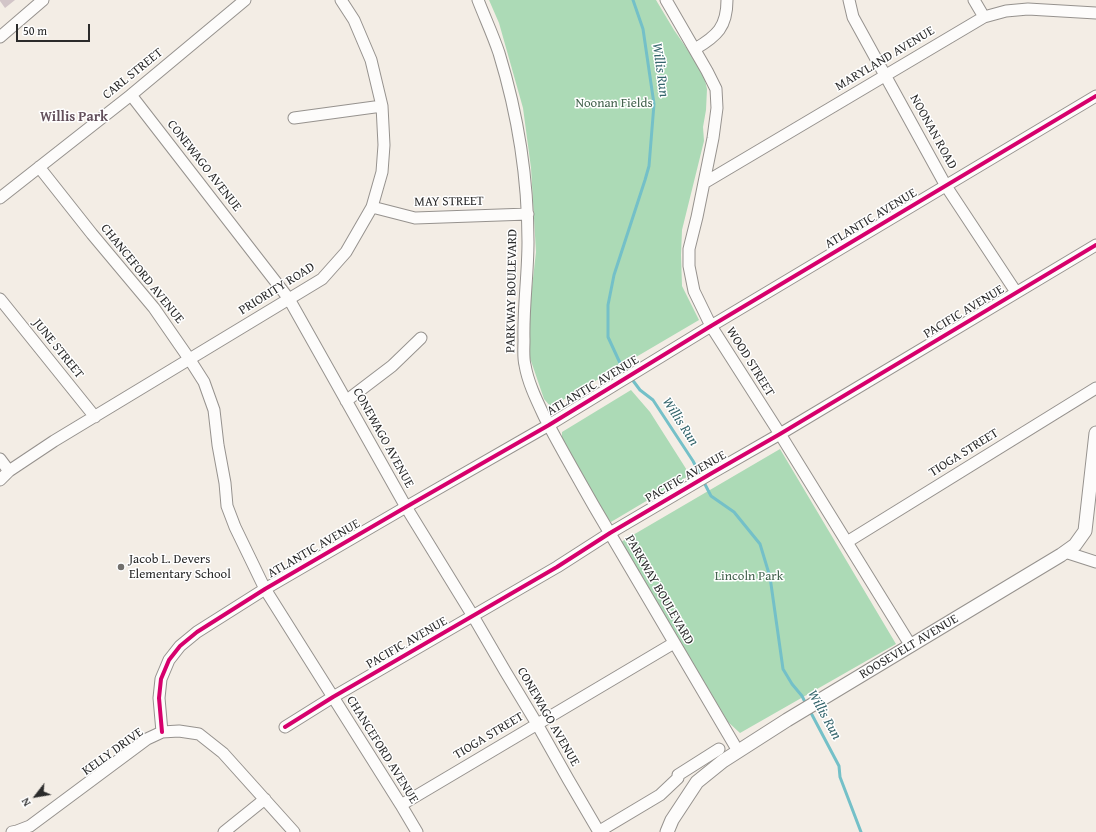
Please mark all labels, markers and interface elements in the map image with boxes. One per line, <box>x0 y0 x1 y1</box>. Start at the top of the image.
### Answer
scale bar <box>18 16 92 42</box>
text: 50 m <box>23 22 47 39</box>
street label: MARYLAND AVENUE <box>833 23 937 95</box>
water label: Willis Run <box>648 42 672 98</box>
street label: CARL STREET <box>100 45 166 103</box>
street label: NOONAN ROAD <box>906 92 960 172</box>
park label: Noonan Fields <box>575 96 653 112</box>
district label: Willis Park <box>40 109 108 125</box>
street label: CONEWAGO AVENUE <box>163 117 245 215</box>
street label: ATLANTIC AVENUE <box>822 186 920 252</box>
street label: MAY STREET <box>414 194 484 210</box>
street label: CHANCEFORD AVENUE <box>97 221 187 327</box>
street label: PARKWAY BOULEVARD <box>503 229 521 353</box>
street label: PRIORITY ROAD <box>236 259 318 319</box>
street label: PACIFIC AVENUE <box>921 282 1007 342</box>
street label: JUNE STREET <box>29 316 87 382</box>
street label: WOOD STREET <box>722 324 778 400</box>
street label: ATLANTIC AVENUE <box>544 353 642 419</box>
street label: CONEWAGO AVENUE <box>349 385 417 491</box>
water label: Willis Run <box>658 395 702 449</box>
street label: TIOGA STREET <box>926 425 1002 481</box>
street label: PACIFIC AVENUE <box>643 448 729 506</box>
street label: ATLANTIC AVENUE <box>265 516 363 582</box>
street label: PARKWAY BOULEVARD <box>621 532 697 648</box>
place label: Jacob L. Devers Elementary School <box>129 552 231 583</box>
marker: Jacob L. Devers Elementary School <box>116 562 126 572</box>
park label: Lincoln Park <box>715 569 783 585</box>
street label: ROOSEVELT AVENUE <box>857 611 961 683</box>
street label: PACIFIC AVENUE <box>364 614 450 672</box>
street label: CONEWAGO AVENUE <box>513 665 583 769</box>
water label: Willis Run <box>803 687 845 743</box>
street label: CHANCEFORD AVENUE <box>343 693 421 807</box>
street label: TIOGA STREET <box>451 709 527 763</box>
street label: KELLY DRIVE <box>80 725 146 779</box>
north arrow <box>16 776 56 816</box>
text: N <box>17 795 34 809</box>

